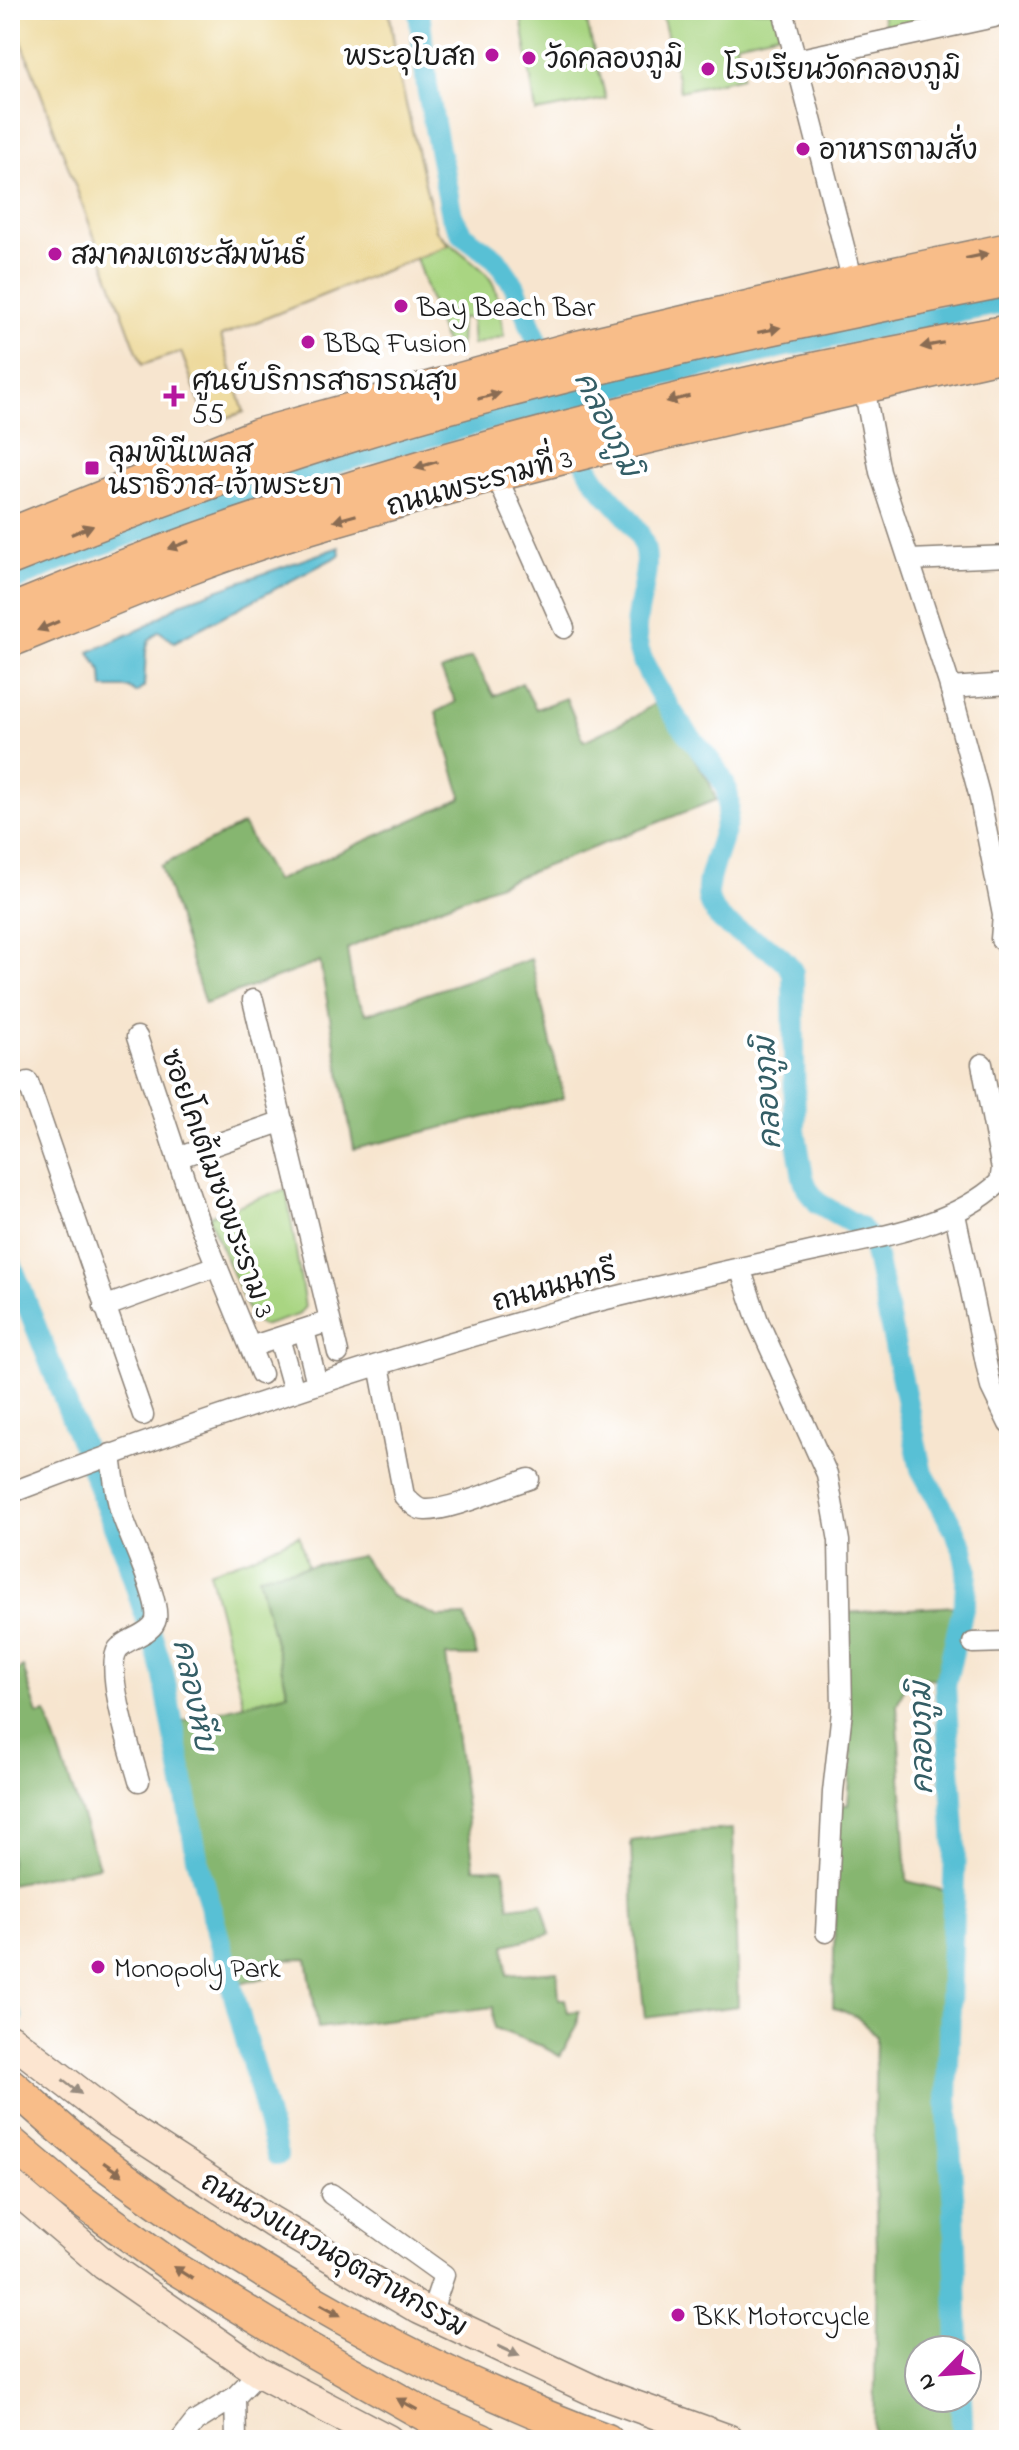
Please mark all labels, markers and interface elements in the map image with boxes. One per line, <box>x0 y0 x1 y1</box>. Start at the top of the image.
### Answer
place label: พระอุโบสถ <box>343 36 476 79</box>
place label: วัดคลองภูมิ <box>545 41 683 82</box>
marker: พระอุโบสถ <box>483 46 501 64</box>
marker: วัดคลองภูมิ <box>520 49 538 67</box>
place label: โรงเรียนวัดคลองภูมิ <box>724 50 961 93</box>
marker: โรงเรียนวัดคลองภูมิ <box>699 60 717 78</box>
place label: อาหารตามสั่ง <box>819 124 978 173</box>
marker: อาหารตามสั่ง <box>794 140 812 158</box>
place label: สมาคมเตชะสัมพันธ์ <box>71 235 306 278</box>
marker: สมาคมเตชะสัมพันธ์ <box>46 245 64 263</box>
one-way arrow <box>965 249 990 262</box>
place label: Bay Beach Bar <box>416 289 596 330</box>
marker: Bay Beach Bar <box>392 297 410 315</box>
one-way arrow <box>757 323 782 336</box>
place label: BBQ Fusion <box>323 325 466 366</box>
marker: BBQ Fusion <box>299 333 317 351</box>
one-way arrow <box>920 340 945 352</box>
place label: ศูนย์บริการสาธารณสุข 55 <box>192 361 458 436</box>
water label: คลองภูมิ <box>561 365 652 489</box>
marker: ศูนย์บริการสาธารณสุข 55 <box>163 385 185 407</box>
one-way arrow <box>476 390 501 402</box>
one-way arrow <box>665 393 690 406</box>
street label: ถนนพระรามที่ 3 <box>380 431 577 529</box>
place label: ลุมพินีเพลส นราธิวาส-เจ้าพระยา <box>108 435 342 508</box>
marker: ลุมพินีเพลส นราธิวาส-เจ้าพระยา <box>83 459 101 477</box>
one-way arrow <box>414 459 438 472</box>
one-way arrow <box>333 512 357 525</box>
one-way arrow <box>70 523 94 536</box>
one-way arrow <box>167 539 191 552</box>
one-way arrow <box>36 619 60 632</box>
water label: คลองภูมิ <box>745 1031 795 1150</box>
street label: ซอยโคเต้เมซงพระราม 3 <box>148 1043 285 1324</box>
street label: ถนนนนทรี <box>488 1252 622 1325</box>
water label: คลองหีบ <box>159 1636 226 1758</box>
water label: คลองภูมิ <box>901 1677 947 1795</box>
place label: Monopoly Park <box>114 1950 281 1991</box>
marker: Monopoly Park <box>89 1958 107 1976</box>
one-way arrow <box>62 2078 82 2095</box>
one-way arrow <box>102 2161 123 2176</box>
street label: ถนนวงแหวนอุตสาหกรรม <box>192 2163 474 2349</box>
one-way arrow <box>172 2266 194 2280</box>
place label: BKK Motorcycle <box>693 2298 870 2339</box>
one-way arrow <box>320 2303 342 2317</box>
marker: BKK Motorcycle <box>669 2306 687 2324</box>
north arrow <box>903 2334 983 2414</box>
one-way arrow <box>498 2344 521 2358</box>
text: N <box>910 2368 945 2395</box>
one-way arrow <box>396 2398 418 2412</box>

